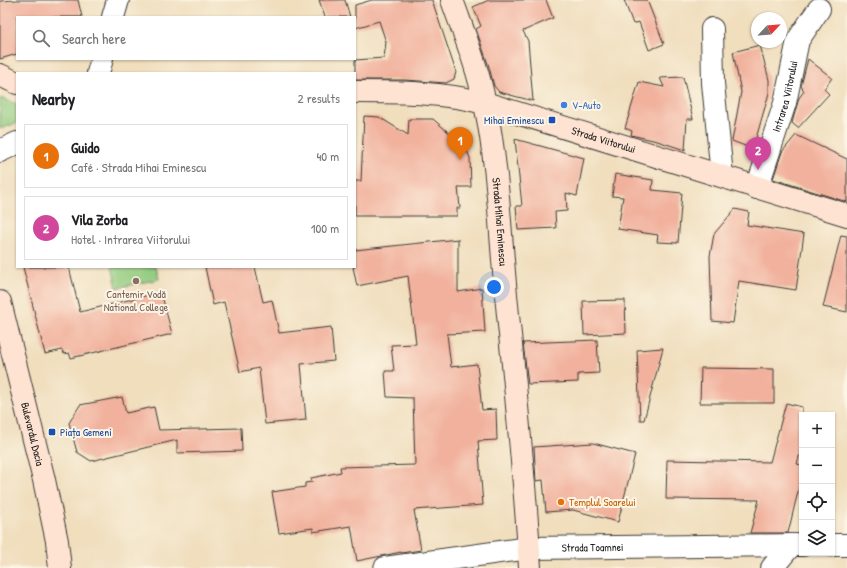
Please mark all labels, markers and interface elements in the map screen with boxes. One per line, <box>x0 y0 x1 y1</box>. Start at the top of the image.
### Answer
north arrow <box>751 12 787 48</box>
search box <box>16 16 356 60</box>
icon: search <box>30 27 52 49</box>
text: Search here <box>62 28 126 49</box>
street label: Intrarea Viitorului <box>769 59 801 134</box>
text: Nearby <box>32 87 75 110</box>
text: 2 results <box>298 89 340 107</box>
place label: V-Auto <box>572 98 601 112</box>
marker: V-Auto <box>559 100 569 110</box>
place label: Mihai Eminescu <box>484 113 545 127</box>
marker: Mihai Eminescu <box>547 115 557 125</box>
street label: Strada Viitorului <box>570 123 637 156</box>
pin: 1 <box>447 127 473 160</box>
text: Guido <box>71 137 99 158</box>
pin: 2 <box>745 137 771 170</box>
text: 1 <box>44 147 48 165</box>
text: 40 m <box>316 147 339 165</box>
text: Café · Strada Mihai Eminescu <box>71 158 206 176</box>
street label: Strada Mihai Eminescu <box>489 177 510 267</box>
text: Vila Zorba <box>71 209 128 230</box>
text: 2 <box>43 219 49 237</box>
text: 100 m <box>311 219 339 237</box>
text: Hotel · Intrarea Viitorului <box>71 230 190 248</box>
marker: Cantemir Vodă National College <box>131 276 141 286</box>
your location <box>484 277 504 297</box>
place label: Cantemir Vodă National College <box>104 287 169 314</box>
street label: Bulevardul Dacia <box>18 401 47 468</box>
map controls <box>799 412 835 556</box>
button: + <box>799 412 835 448</box>
place label: Piața Gemeni <box>60 425 112 439</box>
marker: Piața Gemeni <box>47 427 57 437</box>
button: − <box>799 448 835 484</box>
button: locate <box>799 484 835 520</box>
place label: Templul Soarelui <box>569 495 636 509</box>
marker: Templul Soarelui <box>556 497 566 507</box>
button: layers <box>799 520 835 556</box>
street label: Strada Toamnei <box>562 540 624 555</box>

